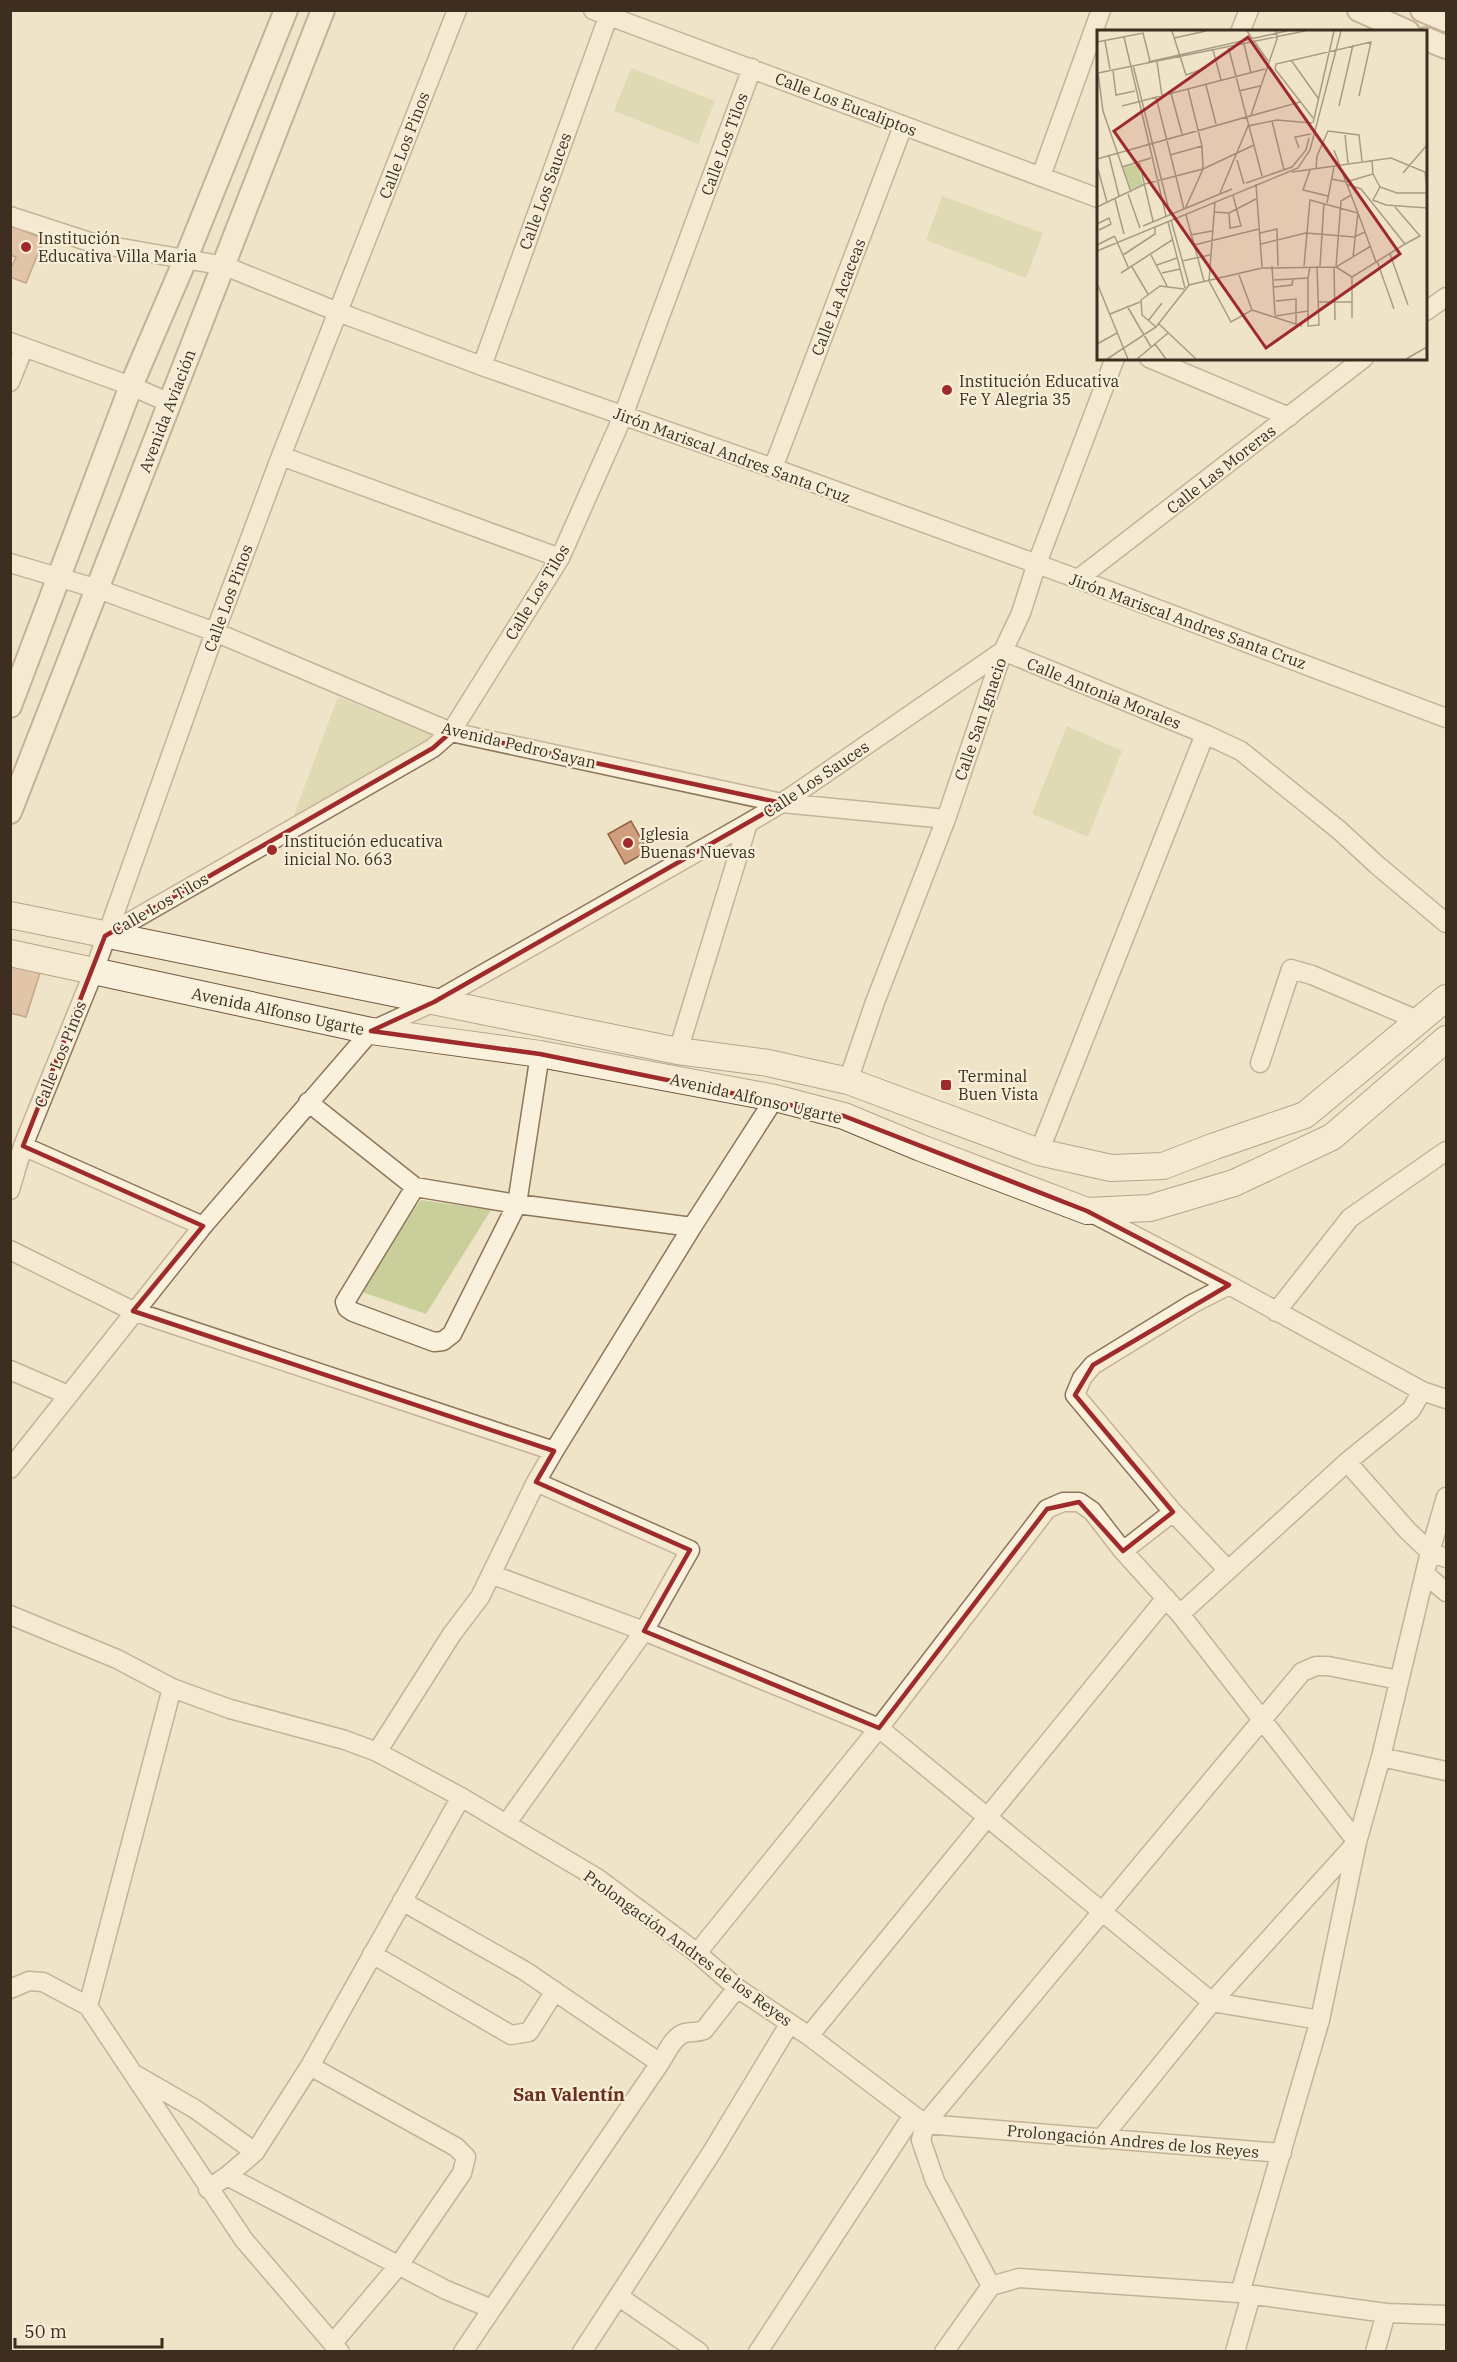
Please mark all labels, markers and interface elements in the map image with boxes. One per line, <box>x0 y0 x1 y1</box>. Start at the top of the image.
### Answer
inset map <box>1097 30 1427 360</box>
street label: Calle Los Eucaliptos <box>772 68 920 140</box>
street label: Calle Los Pinos <box>374 89 434 201</box>
street label: Calle Los Tilos <box>696 90 752 198</box>
street label: Calle Los Sauces <box>515 130 575 252</box>
place label: Institución Educativa Villa Maria <box>38 228 197 266</box>
street label: Calle La Acaceas <box>806 236 870 358</box>
marker: Institución Educativa Villa Maria <box>19 240 33 254</box>
street label: Avenida Aviación <box>134 347 200 475</box>
place label: Institución Educativa Fe Y Alegria 35 <box>959 371 1119 409</box>
marker: Institución Educativa Fe Y Alegria 35 <box>940 383 954 397</box>
street label: Jirón Mariscal Andres Santa Cruz <box>611 403 853 507</box>
street label: Calle Las Moreras <box>1162 420 1280 518</box>
street label: Calle Los Pinos <box>199 541 257 655</box>
street label: Calle Los Tilos <box>501 541 573 643</box>
street label: Jirón Mariscal Andres Santa Cruz <box>1067 569 1309 673</box>
street label: Calle Antonia Morales <box>1024 653 1184 733</box>
street label: Calle San Ignacio <box>950 655 1010 783</box>
street label: Avenida Pedro Sayan <box>440 717 598 773</box>
street label: Calle Los Sauces <box>759 736 873 822</box>
place label: Iglesia Buenas Nuevas <box>640 824 755 862</box>
place label: Institución educativa inicial No. 663 <box>284 831 443 869</box>
marker: Iglesia Buenas Nuevas <box>621 836 635 850</box>
marker: Institución educativa inicial No. 663 <box>265 843 279 857</box>
street label: Calle Los Tilos <box>108 868 212 940</box>
street label: Avenida Alfonso Ugarte <box>190 983 366 1039</box>
street label: Calle Los Pinos <box>30 998 90 1110</box>
place label: Terminal Buen Vista <box>958 1066 1039 1104</box>
street label: Avenida Alfonso Ugarte <box>668 1068 844 1128</box>
marker: Terminal Buen Vista <box>939 1078 953 1092</box>
street label: Prolongación Andres de los Reyes <box>580 1866 796 2030</box>
district label: San Valentín <box>513 2083 625 2106</box>
street label: Prolongación Andres de los Reyes <box>1006 2120 1260 2162</box>
scale bar <box>15 2311 162 2349</box>
text: 50 m <box>24 2320 67 2343</box>

